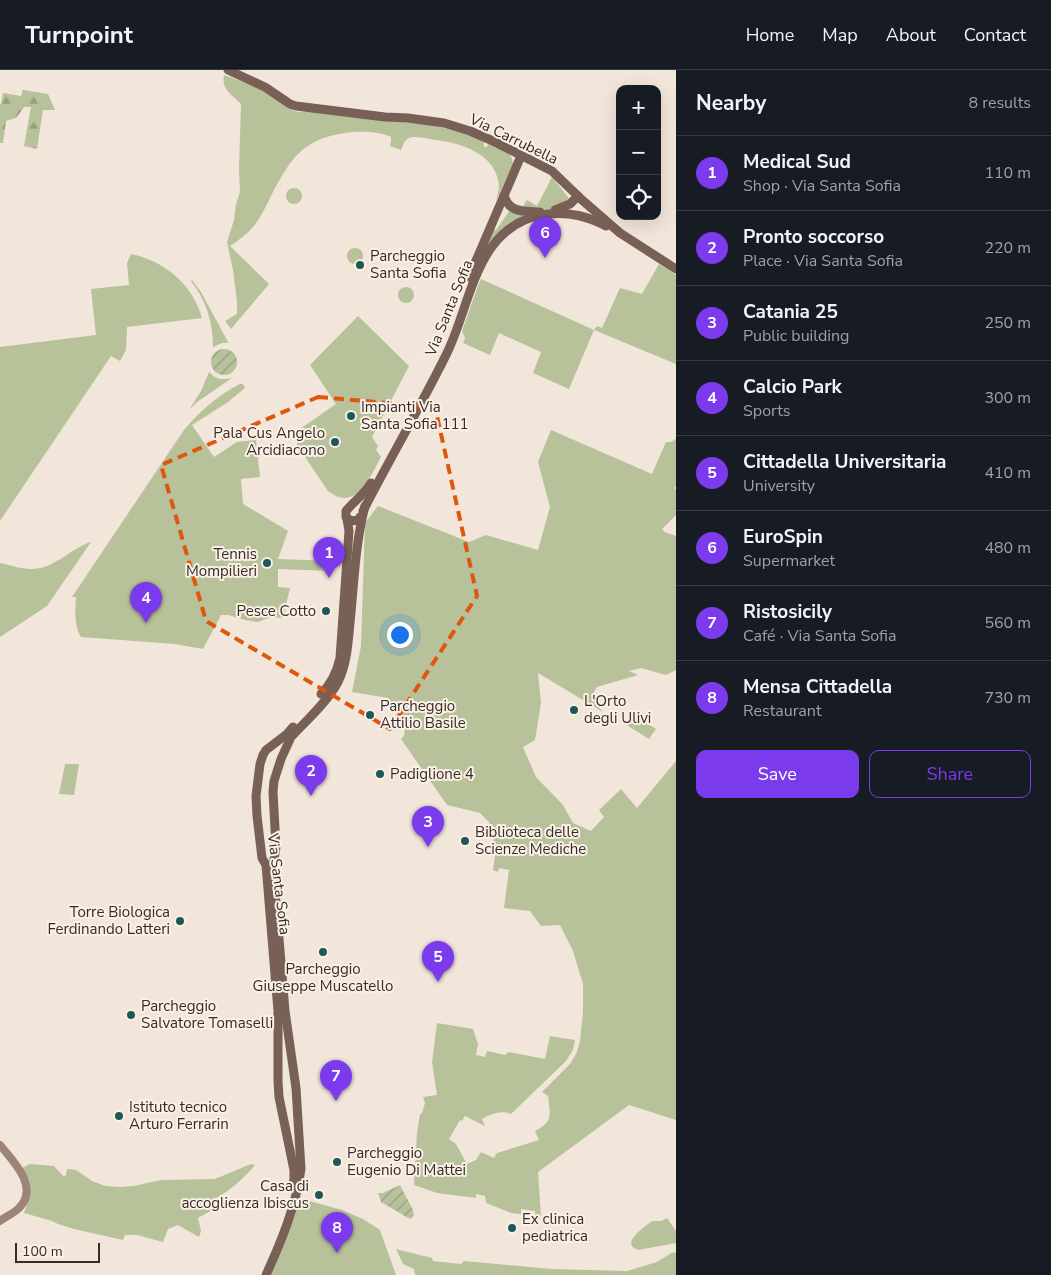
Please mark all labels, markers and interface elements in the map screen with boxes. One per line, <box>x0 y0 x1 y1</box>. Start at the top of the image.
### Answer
text: Turnpoint <box>25 19 133 51</box>
text: Home <box>746 23 794 47</box>
text: Map <box>822 23 858 47</box>
text: About <box>886 23 936 47</box>
text: Contact <box>964 23 1026 47</box>
map controls <box>616 85 661 220</box>
button: + <box>616 85 661 130</box>
text: Nearby <box>696 89 766 117</box>
text: 8 results <box>969 92 1031 114</box>
street label: Via Carrubella <box>466 109 562 169</box>
button: − <box>616 130 661 175</box>
text: Medical Sud <box>743 149 851 175</box>
text: 1 <box>707 162 717 184</box>
text: 110 m <box>984 162 1031 184</box>
button: locate <box>616 175 661 220</box>
text: Shop · Via Santa Sofia <box>743 175 901 197</box>
pin: 6 <box>529 217 561 258</box>
text: Pronto soccorso <box>743 224 884 250</box>
text: 2 <box>707 237 717 259</box>
text: 220 m <box>984 237 1031 259</box>
place label: Parcheggio Santa Sofia <box>370 246 447 283</box>
text: Place · Via Santa Sofia <box>743 250 903 272</box>
street label: Via Santa Sofia <box>420 257 477 360</box>
marker: Parcheggio Santa Sofia <box>354 259 366 271</box>
text: Catania 25 <box>743 299 838 325</box>
text: 3 <box>707 312 717 334</box>
text: 250 m <box>984 312 1031 334</box>
text: Public building <box>743 325 849 347</box>
text: Calcio Park <box>743 374 842 400</box>
text: 4 <box>707 387 717 409</box>
text: 300 m <box>984 387 1031 409</box>
place label: Impianti Via Santa Sofia 111 <box>361 397 468 434</box>
text: Sports <box>743 400 791 422</box>
marker: Impianti Via Santa Sofia 111 <box>345 410 357 422</box>
place label: Pala Cus Angelo Arcidiacono <box>213 423 325 460</box>
marker: Pala Cus Angelo Arcidiacono <box>329 436 341 448</box>
text: Cittadella Universitaria <box>743 449 947 475</box>
text: 5 <box>707 462 717 484</box>
text: 410 m <box>984 462 1031 484</box>
text: University <box>743 475 815 497</box>
text: EuroSpin <box>743 524 823 550</box>
pin: 1 <box>313 537 345 578</box>
text: 6 <box>707 537 717 559</box>
text: 480 m <box>984 537 1031 559</box>
place label: Tennis Mompilieri <box>186 544 257 581</box>
text: Supermarket <box>743 550 835 572</box>
marker: Tennis Mompilieri <box>261 557 273 569</box>
pin: 4 <box>130 582 162 623</box>
text: Ristosicily <box>743 599 832 625</box>
place label: Pesce Cotto <box>237 601 316 621</box>
marker: Pesce Cotto <box>320 605 332 617</box>
text: 7 <box>707 612 717 634</box>
text: 560 m <box>984 612 1031 634</box>
your location <box>387 622 413 648</box>
text: Café · Via Santa Sofia <box>743 625 896 647</box>
text: Mensa Cittadella <box>743 674 892 700</box>
text: 8 <box>707 687 717 709</box>
text: 730 m <box>984 687 1031 709</box>
place label: L'Orto degli Ulivi <box>584 691 651 728</box>
place label: Parcheggio Attilio Basile <box>380 696 466 733</box>
text: Restaurant <box>743 700 822 722</box>
marker: L'Orto degli Ulivi <box>568 704 580 716</box>
marker: Parcheggio Attilio Basile <box>364 709 376 721</box>
button: Save <box>696 750 859 798</box>
button: Share <box>869 750 1031 798</box>
pin: 2 <box>295 755 327 796</box>
place label: Padiglione 4 <box>390 764 474 784</box>
marker: Padiglione 4 <box>374 768 386 780</box>
pin: 3 <box>412 806 444 847</box>
place label: Biblioteca delle Scienze Mediche <box>475 822 586 859</box>
street label: Via Santa Sofia <box>263 831 295 936</box>
marker: Biblioteca delle Scienze Mediche <box>459 835 471 847</box>
place label: Torre Biologica Ferdinando Latteri <box>48 902 170 939</box>
marker: Torre Biologica Ferdinando Latteri <box>174 915 186 927</box>
pin: 5 <box>422 941 454 982</box>
marker: Parcheggio Giuseppe Muscatello <box>317 946 329 958</box>
place label: Parcheggio Giuseppe Muscatello <box>253 959 393 996</box>
place label: Parcheggio Salvatore Tomaselli <box>141 996 273 1033</box>
marker: Parcheggio Salvatore Tomaselli <box>125 1009 137 1021</box>
pin: 7 <box>320 1060 352 1101</box>
place label: Istituto tecnico Arturo Ferrarin <box>129 1097 229 1134</box>
marker: Istituto tecnico Arturo Ferrarin <box>113 1110 125 1122</box>
place label: Parcheggio Eugenio Di Mattei <box>347 1143 466 1180</box>
marker: Parcheggio Eugenio Di Mattei <box>331 1156 343 1168</box>
place label: Casa di accoglienza Ibiscus <box>181 1176 309 1213</box>
marker: Casa di accoglienza Ibiscus <box>313 1189 325 1201</box>
place label: Ex clinica pediatrica <box>522 1209 588 1246</box>
pin: 8 <box>321 1212 353 1253</box>
marker: Ex clinica pediatrica <box>506 1222 518 1234</box>
scale bar <box>15 1240 100 1263</box>
text: 100 m <box>22 1242 63 1261</box>

